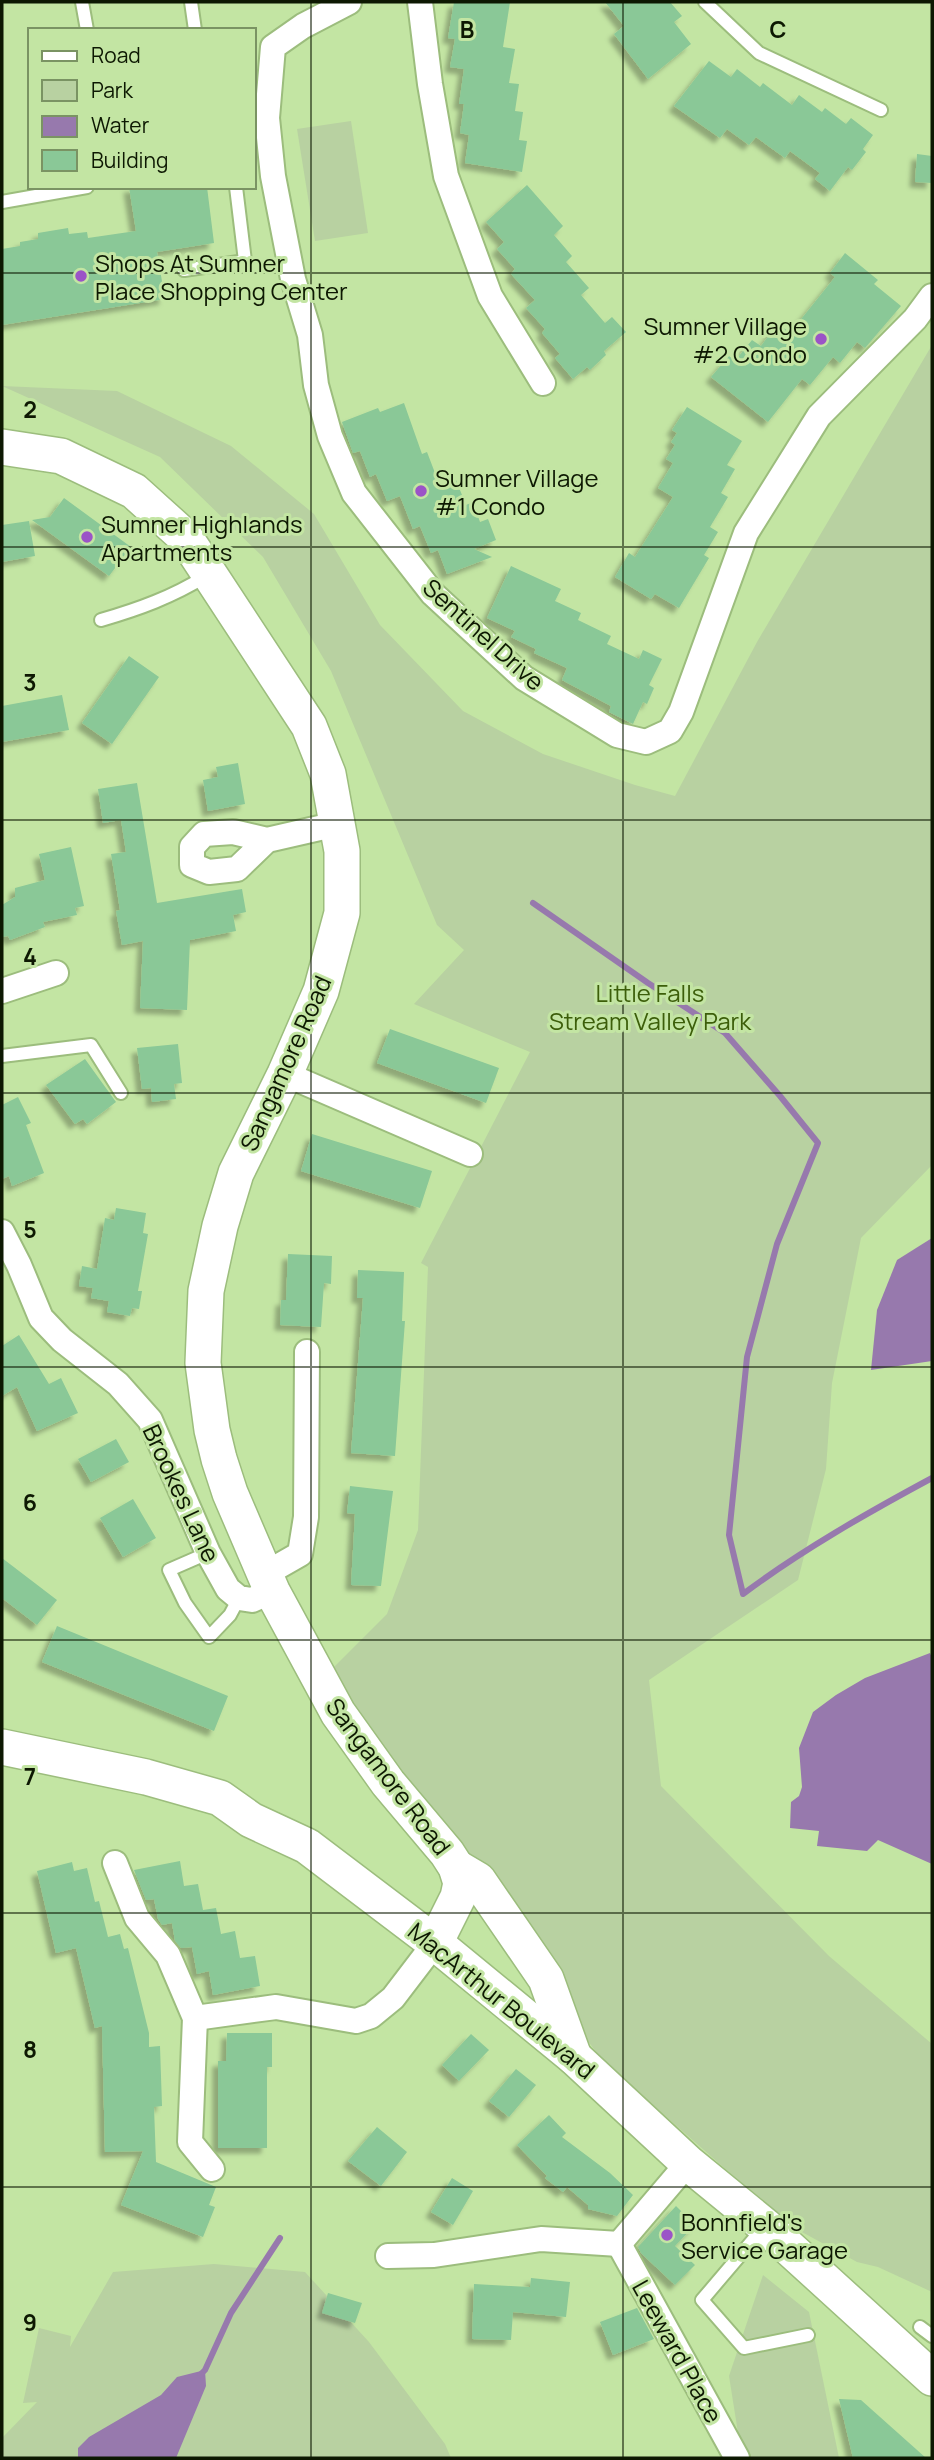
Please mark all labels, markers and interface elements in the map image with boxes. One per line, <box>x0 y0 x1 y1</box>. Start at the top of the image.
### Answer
text: B <box>460 13 474 45</box>
text: C <box>770 13 787 45</box>
legend <box>28 28 256 189</box>
text: Road <box>91 41 141 69</box>
text: Park <box>91 76 133 104</box>
text: Water <box>91 111 150 139</box>
text: Building <box>91 146 168 174</box>
place label: Shops At Sumner Place Shopping Center <box>95 246 348 307</box>
marker: Shops At Sumner Place Shopping Center <box>73 268 89 284</box>
place label: Sumner Village #2 Condo <box>644 309 807 370</box>
marker: Sumner Village #2 Condo <box>813 331 829 347</box>
text: 2 <box>23 393 37 425</box>
place label: Sumner Village #1 Condo <box>435 461 598 522</box>
marker: Sumner Village #1 Condo <box>413 483 429 499</box>
place label: Sumner Highlands Apartments <box>101 507 303 568</box>
marker: Sumner Highlands Apartments <box>79 529 95 545</box>
street label: Sentinel Drive <box>416 571 552 697</box>
text: 3 <box>23 666 37 698</box>
text: 4 <box>23 940 37 972</box>
street label: Sangamore Road <box>232 970 338 1156</box>
park label: Little Falls Stream Valley Park <box>549 976 752 1037</box>
text: 5 <box>23 1213 37 1245</box>
street label: Brookes Lane <box>136 1419 228 1567</box>
text: 6 <box>23 1486 37 1518</box>
street label: Sangamore Road <box>319 1691 459 1861</box>
text: 7 <box>24 1760 36 1792</box>
street label: MacArthur Boulevard <box>401 1914 603 2086</box>
text: 8 <box>23 2033 37 2065</box>
place label: Bonnfield's Service Garage <box>681 2205 848 2266</box>
marker: Bonnfield's Service Garage <box>659 2227 675 2243</box>
street label: Leeward Place <box>625 2274 731 2428</box>
text: 9 <box>23 2306 37 2338</box>

